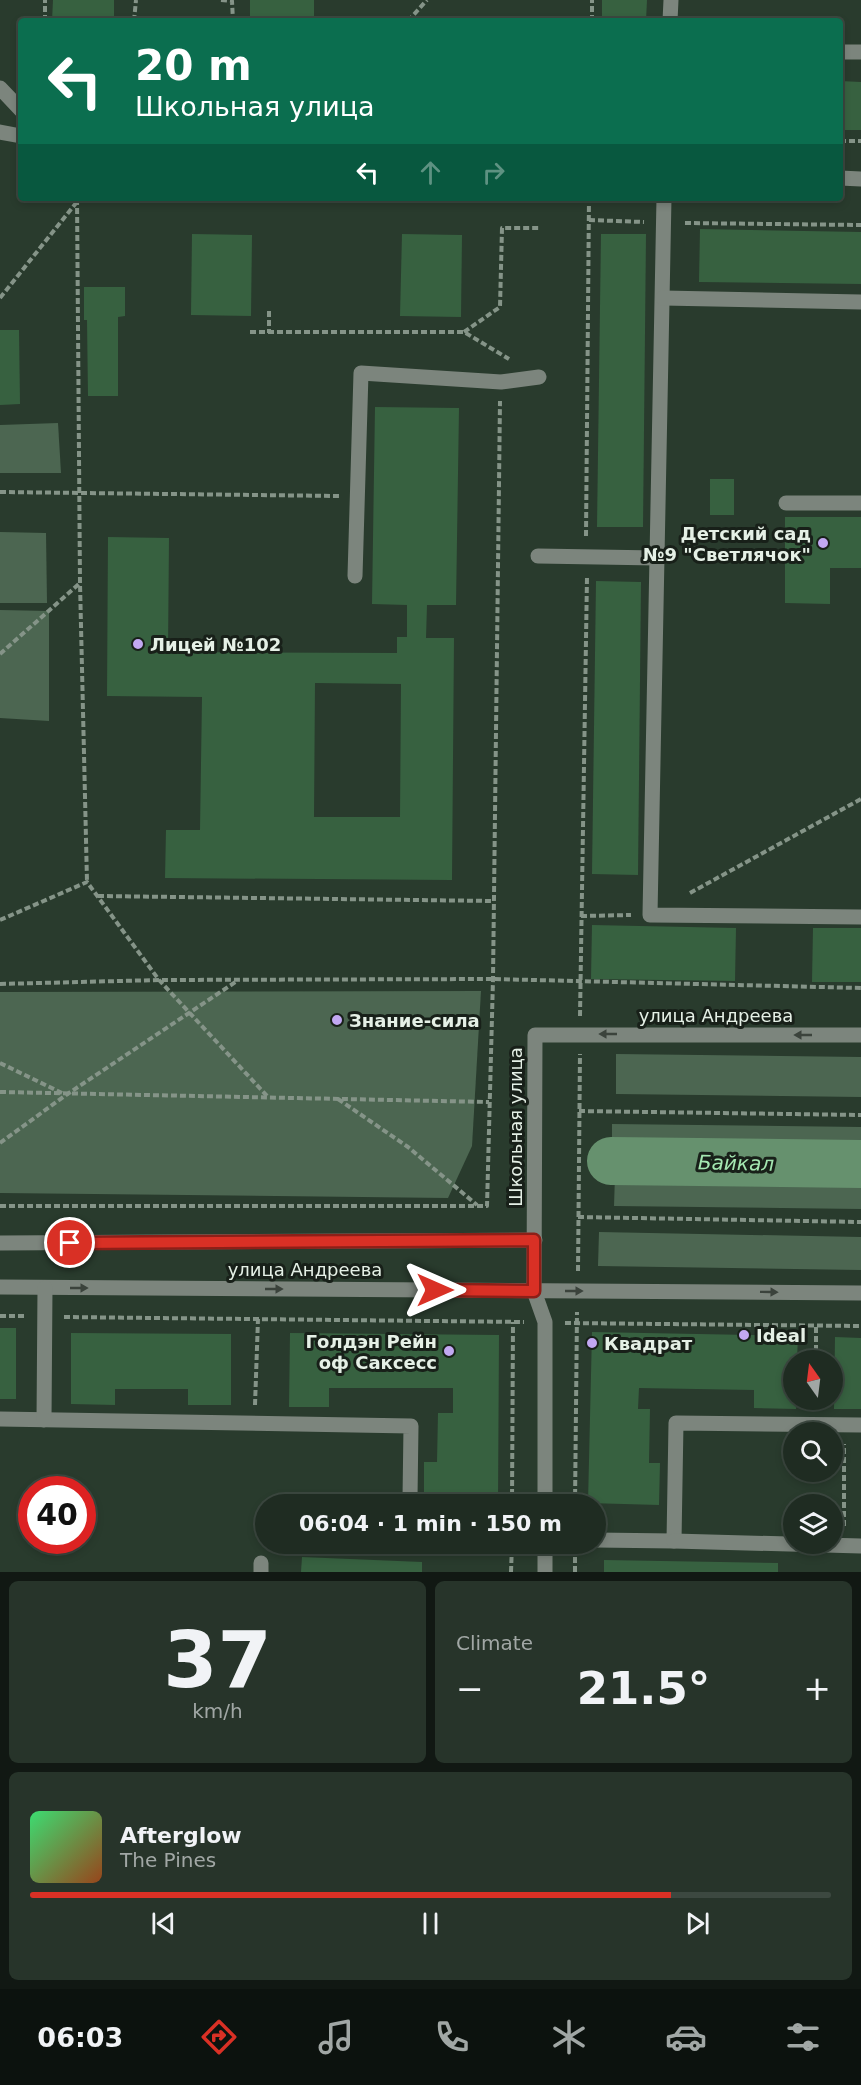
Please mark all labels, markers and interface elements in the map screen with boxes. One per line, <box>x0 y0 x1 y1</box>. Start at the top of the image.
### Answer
text: 20 m <box>135 41 252 90</box>
icon: left <box>36 42 114 120</box>
text: Школьная улица <box>135 91 375 122</box>
icon: left <box>351 156 384 189</box>
icon: ahead <box>414 156 447 189</box>
icon: right <box>477 156 510 189</box>
place label: Детский сад №9 "Светлячок" <box>643 523 811 565</box>
marker: Детский сад №9 "Светлячок" <box>816 536 830 550</box>
place label: Лицей №102 <box>150 634 281 655</box>
marker: Лицей №102 <box>131 637 145 651</box>
street label: улица Андреева <box>639 1005 793 1026</box>
place label: Знание-сила <box>349 1010 480 1031</box>
marker: Знание-сила <box>330 1013 344 1027</box>
one-way arrow <box>598 1029 617 1039</box>
one-way arrow <box>793 1030 812 1040</box>
street label: Школьная улица <box>505 1047 526 1207</box>
water label: Байкал <box>698 1150 774 1176</box>
pin <box>44 1217 95 1268</box>
icon: arrive <box>53 1226 86 1259</box>
position arrow <box>403 1258 467 1322</box>
street label: улица Андреева <box>228 1259 382 1280</box>
one-way arrow <box>70 1283 89 1293</box>
one-way arrow <box>265 1284 284 1294</box>
one-way arrow <box>565 1286 584 1296</box>
one-way arrow <box>760 1288 779 1297</box>
place label: Ideal <box>756 1325 806 1346</box>
marker: Ideal <box>737 1328 751 1342</box>
place label: Голдэн Рейн оф Саксесс <box>306 1331 437 1373</box>
place label: Квадрат <box>604 1333 693 1354</box>
marker: Квадрат <box>585 1336 599 1350</box>
marker: Голдэн Рейн оф Саксесс <box>442 1344 456 1358</box>
north arrow <box>783 1350 843 1410</box>
map controls <box>783 1350 843 1554</box>
button: search <box>783 1422 843 1482</box>
speed limit sign: 40 <box>18 1476 96 1554</box>
button: layers <box>783 1494 843 1554</box>
text: 06:04 · 1 min · 150 m <box>299 1511 562 1536</box>
text: 37 <box>163 1615 272 1705</box>
text: Climate <box>456 1631 533 1655</box>
text: 21.5° <box>577 1662 710 1715</box>
text: − <box>456 1669 484 1708</box>
text: + <box>803 1669 831 1708</box>
text: km/h <box>192 1699 243 1723</box>
text: Afterglow <box>120 1823 242 1848</box>
text: The Pines <box>120 1848 216 1872</box>
icon: previous <box>147 1907 180 1940</box>
icon: pause <box>414 1907 447 1940</box>
icon: next <box>681 1907 714 1940</box>
icon: directions <box>198 2016 240 2058</box>
icon: music <box>315 2016 357 2058</box>
icon: phone <box>431 2016 473 2058</box>
icon: climate <box>548 2016 590 2058</box>
icon: car <box>665 2016 707 2058</box>
icon: filters <box>782 2016 824 2058</box>
text: 06:03 <box>37 2022 123 2053</box>

